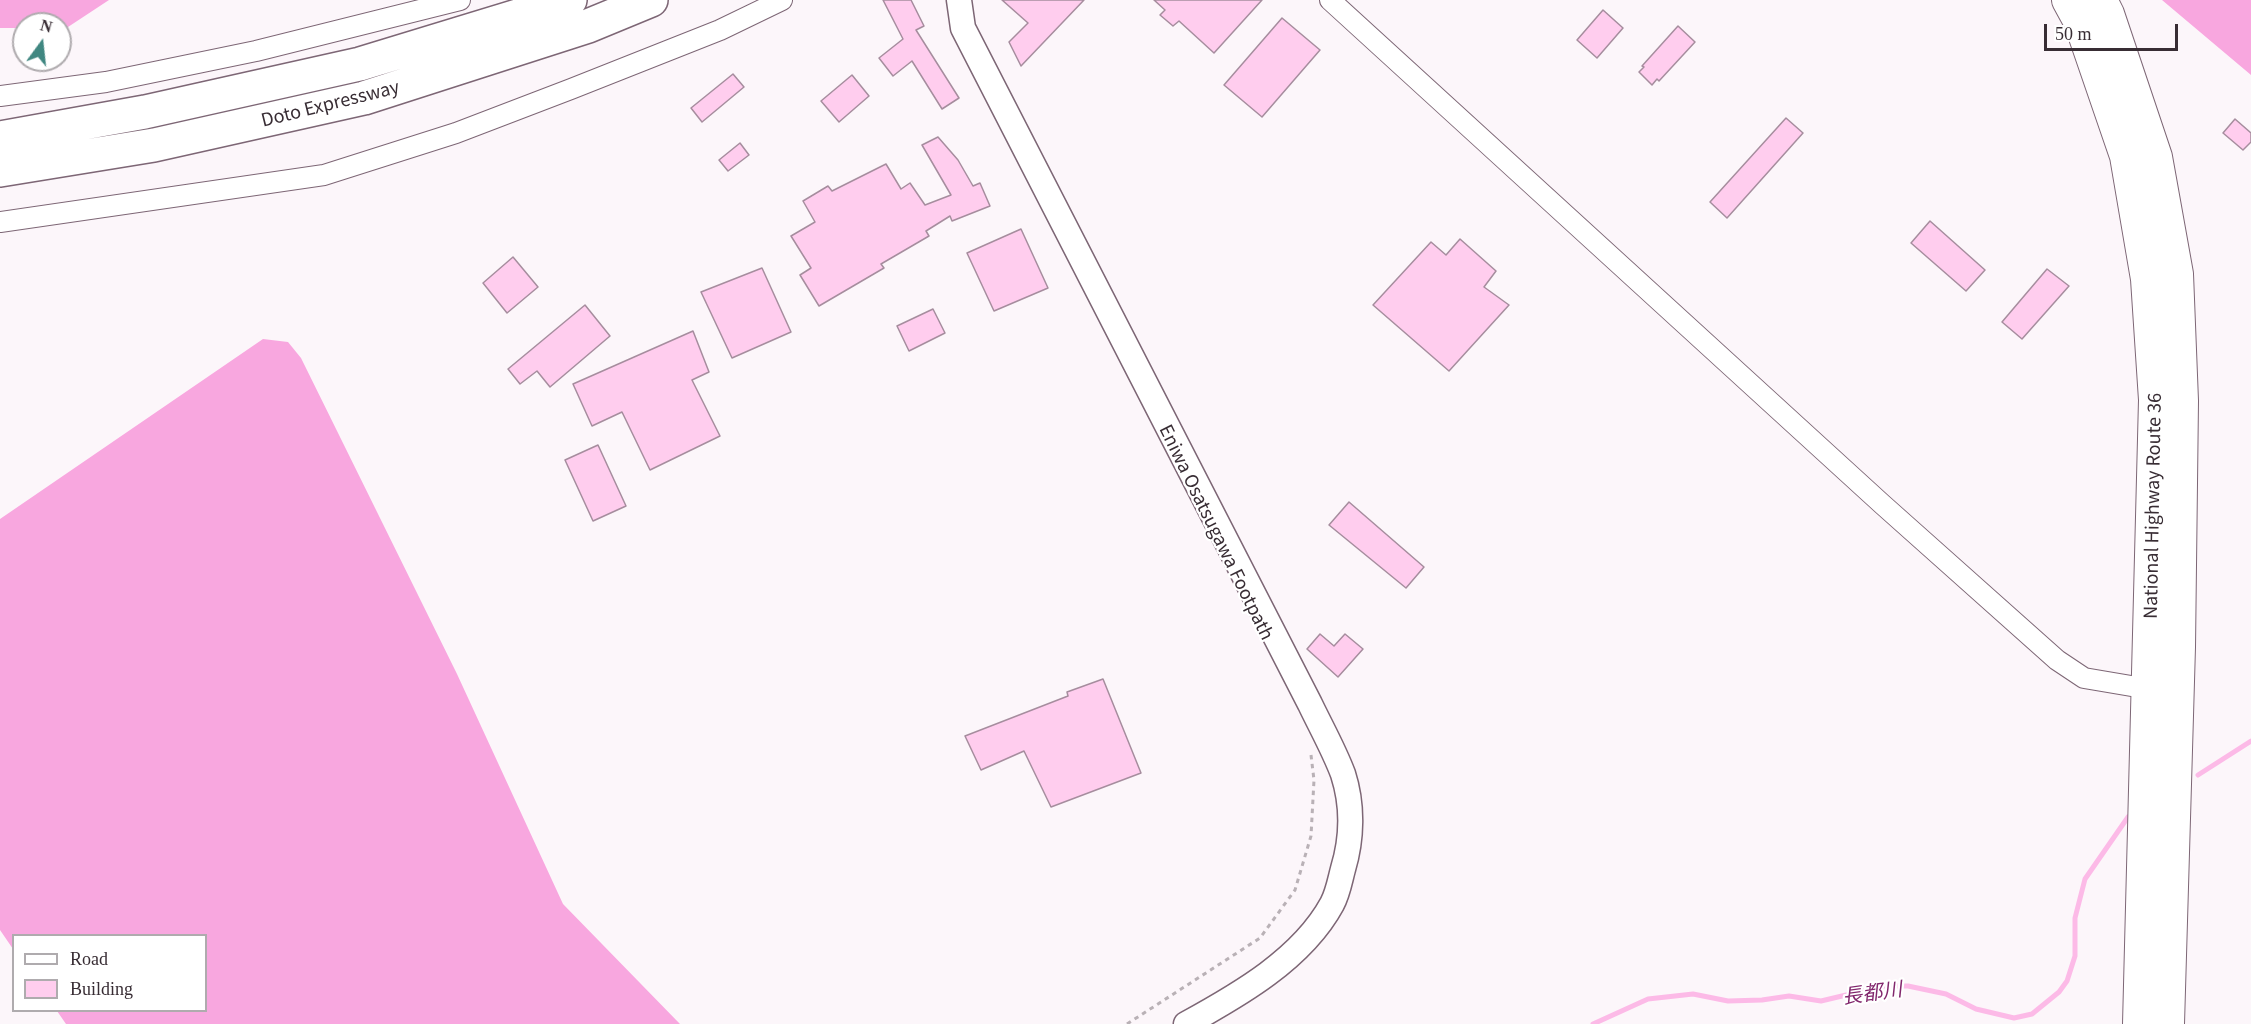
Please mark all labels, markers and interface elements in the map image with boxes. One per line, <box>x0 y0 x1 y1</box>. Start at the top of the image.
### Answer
north arrow <box>12 12 72 72</box>
scale bar <box>2047 12 2180 50</box>
text: N <box>38 16 54 36</box>
text: 50 m <box>2055 24 2092 44</box>
street label: Doto Expressway <box>259 75 401 131</box>
street label: National Highway Route 36 <box>2139 393 2165 619</box>
street label: Eniwa Osatsugawa Footpath <box>1155 421 1279 643</box>
legend <box>12 934 207 1012</box>
text: Road <box>70 949 108 969</box>
water label: 長都川 <box>1841 976 1903 1008</box>
text: Building <box>70 979 133 999</box>

